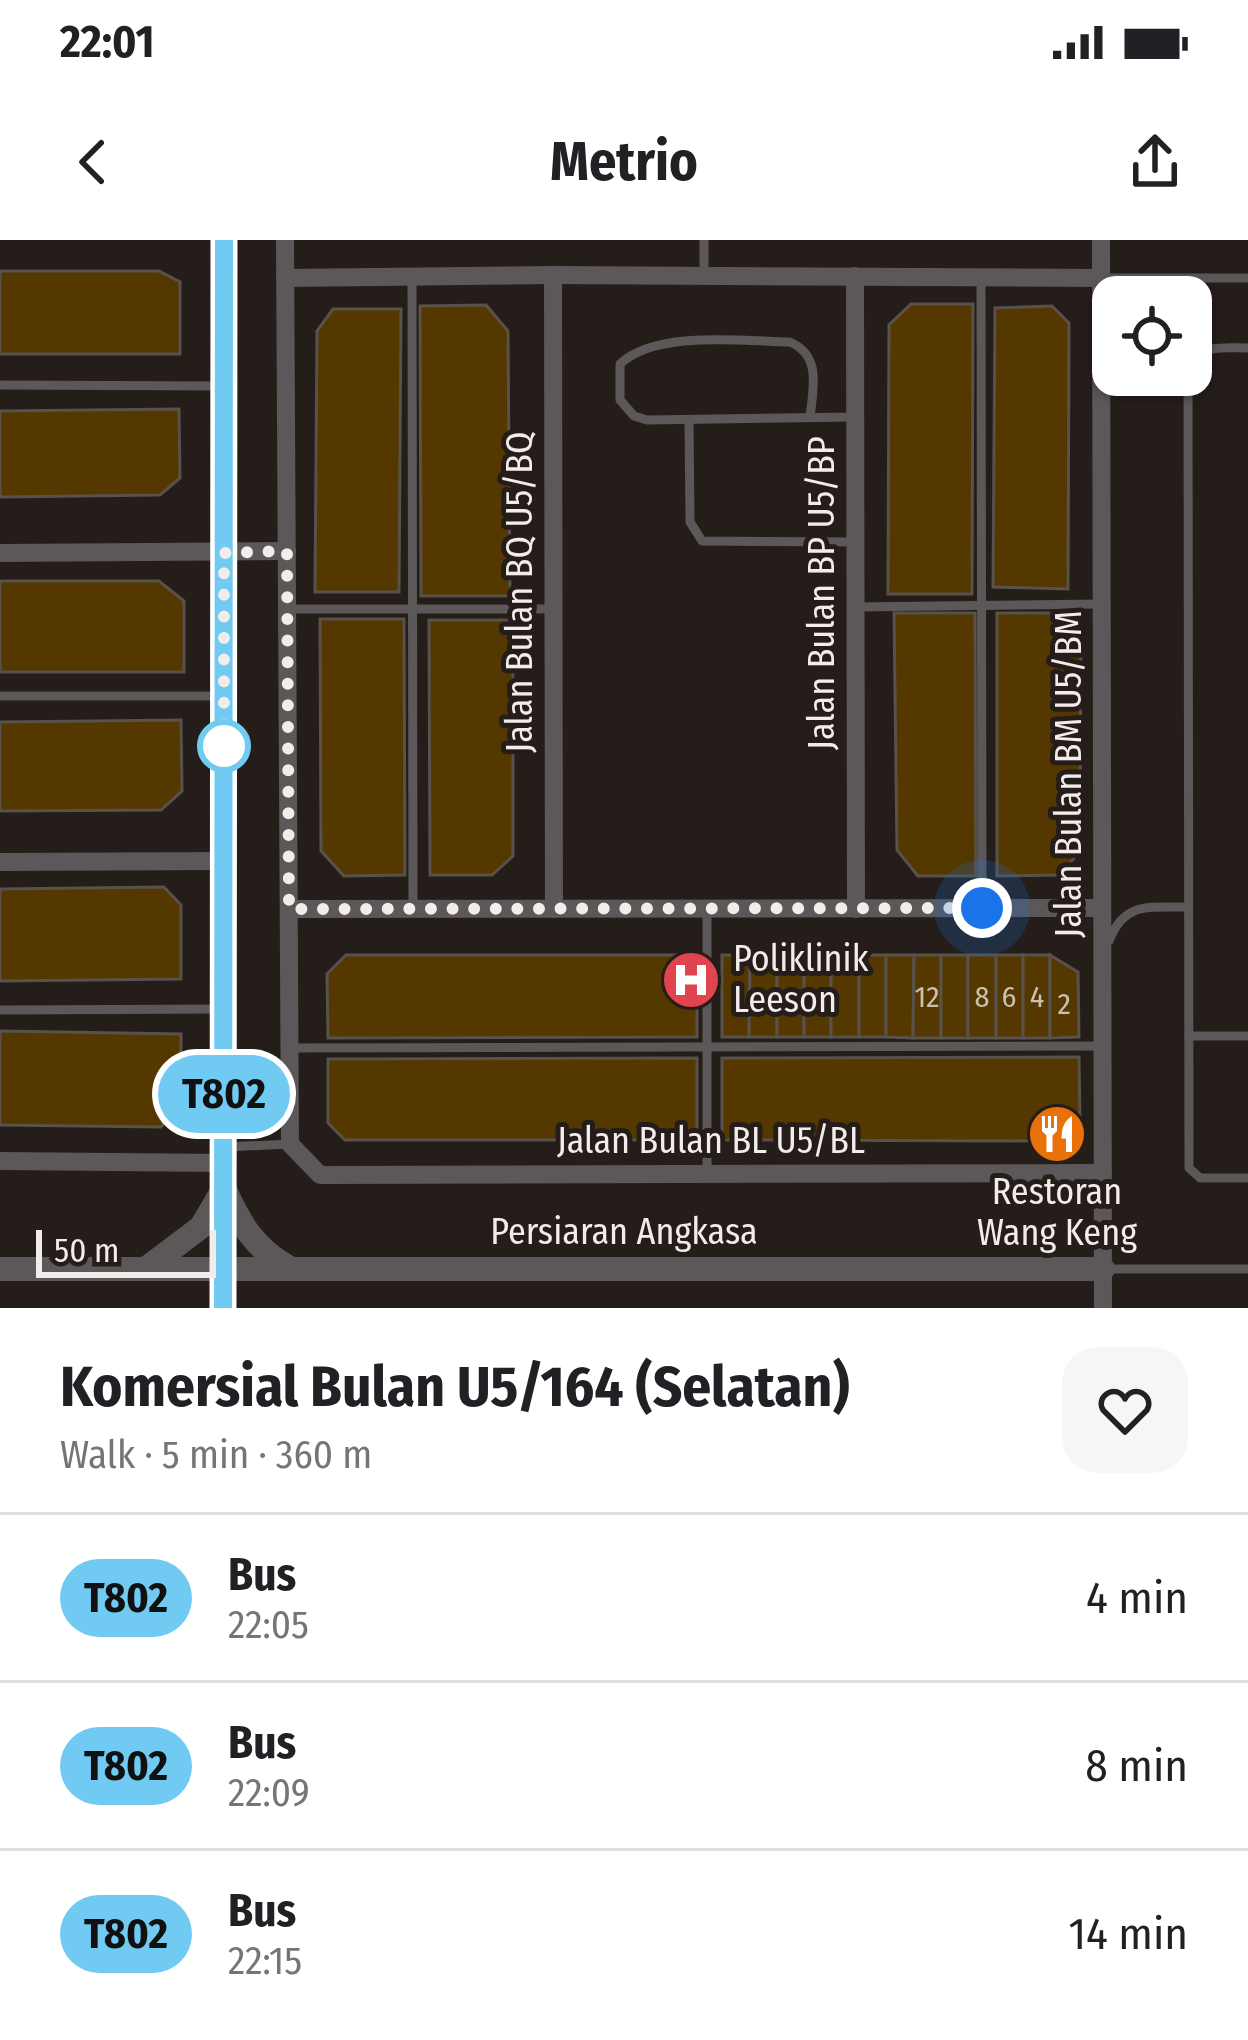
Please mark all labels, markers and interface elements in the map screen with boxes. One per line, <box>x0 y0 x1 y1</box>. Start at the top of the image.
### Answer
text: 22:01 <box>60 15 155 69</box>
icon: back <box>60 129 126 195</box>
icon: share <box>1122 129 1188 195</box>
text: Metrio <box>550 130 698 194</box>
map controls <box>1092 276 1212 396</box>
button: locate <box>1092 276 1212 396</box>
street label: Jalan Bulan BQ U5/BQ <box>498 431 542 753</box>
street label: Jalan Bulan BP U5/BP <box>800 436 844 750</box>
street label: Jalan Bulan BM U5/BM <box>1047 610 1091 938</box>
unlabelled marker <box>199 721 249 771</box>
your location <box>952 878 1012 938</box>
place label: Poliklinik Leeson <box>733 937 869 1022</box>
hospital icon: Poliklinik Leeson <box>660 949 722 1011</box>
house number: 12 <box>915 979 939 1015</box>
house number: 8 <box>975 979 990 1015</box>
house number: 6 <box>1002 979 1016 1015</box>
house number: 4 <box>1030 979 1044 1015</box>
house number: 2 <box>1057 986 1071 1022</box>
line badge: T802 <box>140 1055 308 1133</box>
text: T802 <box>182 1069 266 1119</box>
restaurant icon: Restoran Wang Keng <box>1026 1103 1088 1165</box>
street label: Jalan Bulan BL U5/BL <box>557 1119 865 1163</box>
place label: Restoran Wang Keng <box>977 1170 1137 1255</box>
street label: Persiaran Angkasa <box>490 1210 758 1254</box>
scale bar <box>36 1224 216 1277</box>
text: 50 m <box>54 1231 119 1271</box>
button: heart <box>1062 1347 1188 1473</box>
text: Komersial Bulan U5/164 (Selatan) <box>60 1353 850 1421</box>
text: Walk · 5 min · 360 m <box>60 1432 372 1478</box>
text: Bus <box>228 1548 296 1602</box>
text: 4 min <box>1086 1571 1188 1625</box>
text: T802 <box>84 1573 168 1623</box>
text: 22:05 <box>228 1602 309 1648</box>
text: Bus <box>228 1716 296 1770</box>
text: 8 min <box>1085 1739 1188 1793</box>
text: T802 <box>84 1741 168 1791</box>
text: 22:09 <box>228 1770 310 1816</box>
text: Bus <box>228 1884 296 1938</box>
text: 14 min <box>1068 1907 1188 1961</box>
text: T802 <box>84 1909 168 1959</box>
text: 22:15 <box>228 1938 302 1984</box>

